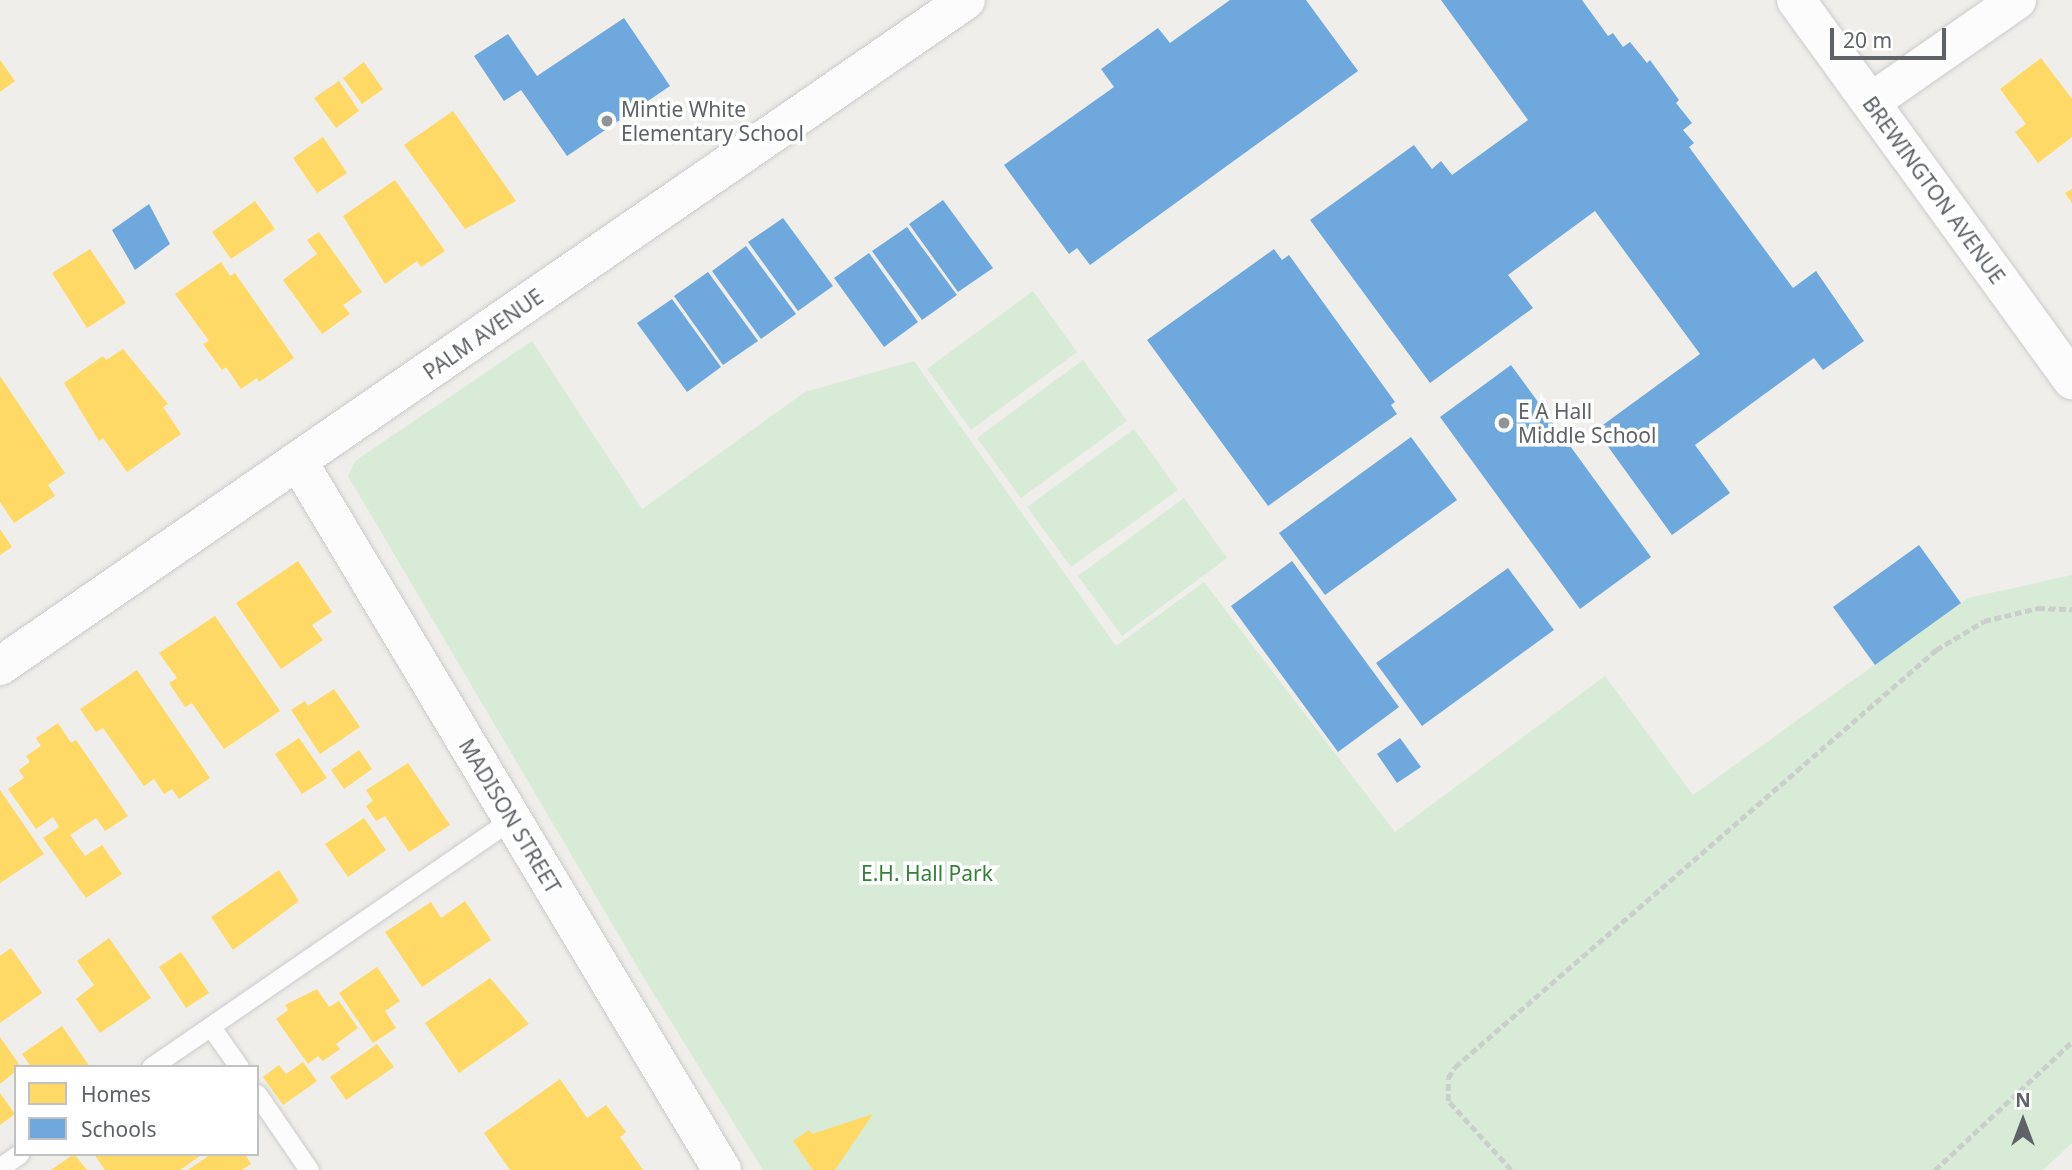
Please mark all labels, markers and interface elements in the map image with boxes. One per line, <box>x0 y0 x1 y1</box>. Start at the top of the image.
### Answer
scale bar <box>1834 14 1950 58</box>
text: 20 m <box>1843 26 1892 54</box>
street label: BREWINGTON AVENUE <box>1858 91 2010 289</box>
place label: Mintie White Elementary School <box>621 96 804 146</box>
marker: Mintie White Elementary School <box>599 113 615 129</box>
street label: PALM AVENUE <box>418 283 548 385</box>
place label: E A Hall Middle School <box>1518 398 1656 448</box>
marker: E A Hall Middle School <box>1496 415 1512 431</box>
street label: MADISON STREET <box>454 734 566 898</box>
park label: E.H. Hall Park <box>861 860 993 886</box>
legend <box>14 1065 259 1156</box>
text: Homes <box>81 1080 151 1108</box>
north arrow <box>1988 1086 2058 1156</box>
text: N <box>2015 1087 2031 1113</box>
text: Schools <box>81 1115 156 1143</box>

